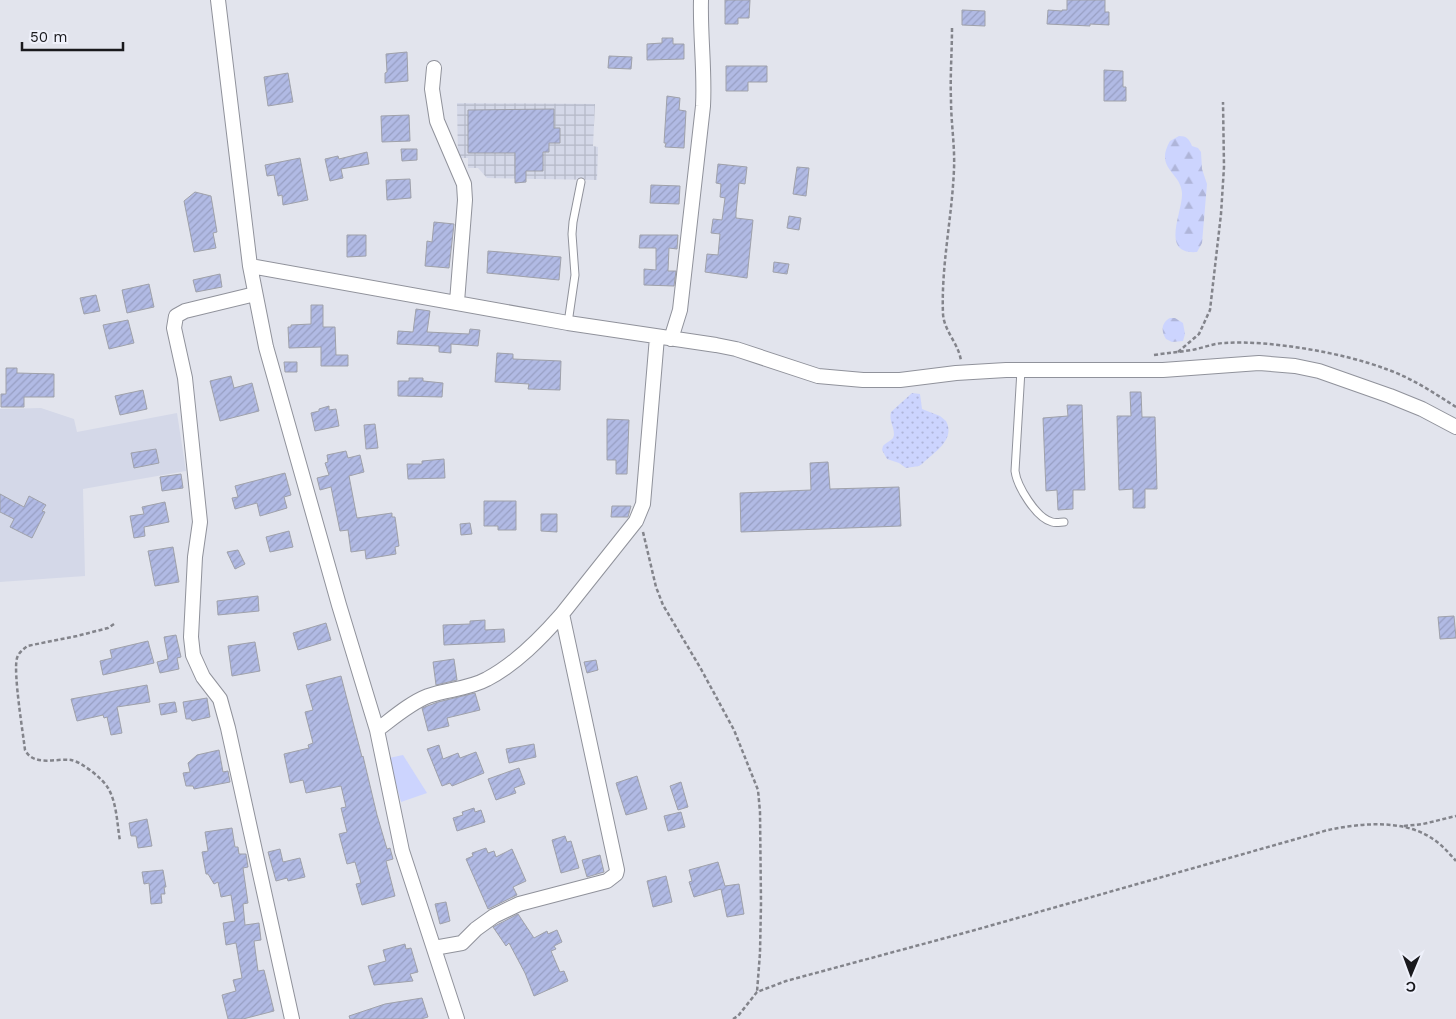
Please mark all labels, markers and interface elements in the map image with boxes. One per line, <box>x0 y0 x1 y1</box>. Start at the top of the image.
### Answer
scale bar <box>22 20 124 52</box>
text: 50 m <box>30 28 67 46</box>
north arrow <box>1386 949 1436 999</box>
text: С <box>1406 979 1416 995</box>

